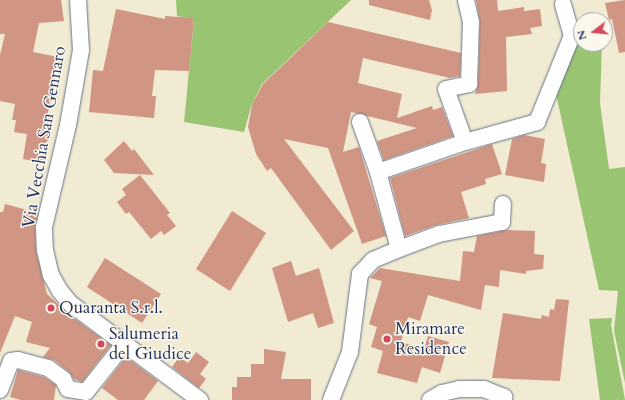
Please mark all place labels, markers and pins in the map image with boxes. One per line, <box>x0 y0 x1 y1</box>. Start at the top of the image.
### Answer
place label: Quaranta S.r.l. <box>59 298 163 318</box>
marker: Quaranta S.r.l. <box>46 303 56 313</box>
place label: Miramare Residence <box>395 319 467 359</box>
place label: Salumeria del Giudice <box>109 324 192 364</box>
marker: Miramare Residence <box>382 334 392 344</box>
marker: Salumeria del Giudice <box>96 339 106 349</box>

